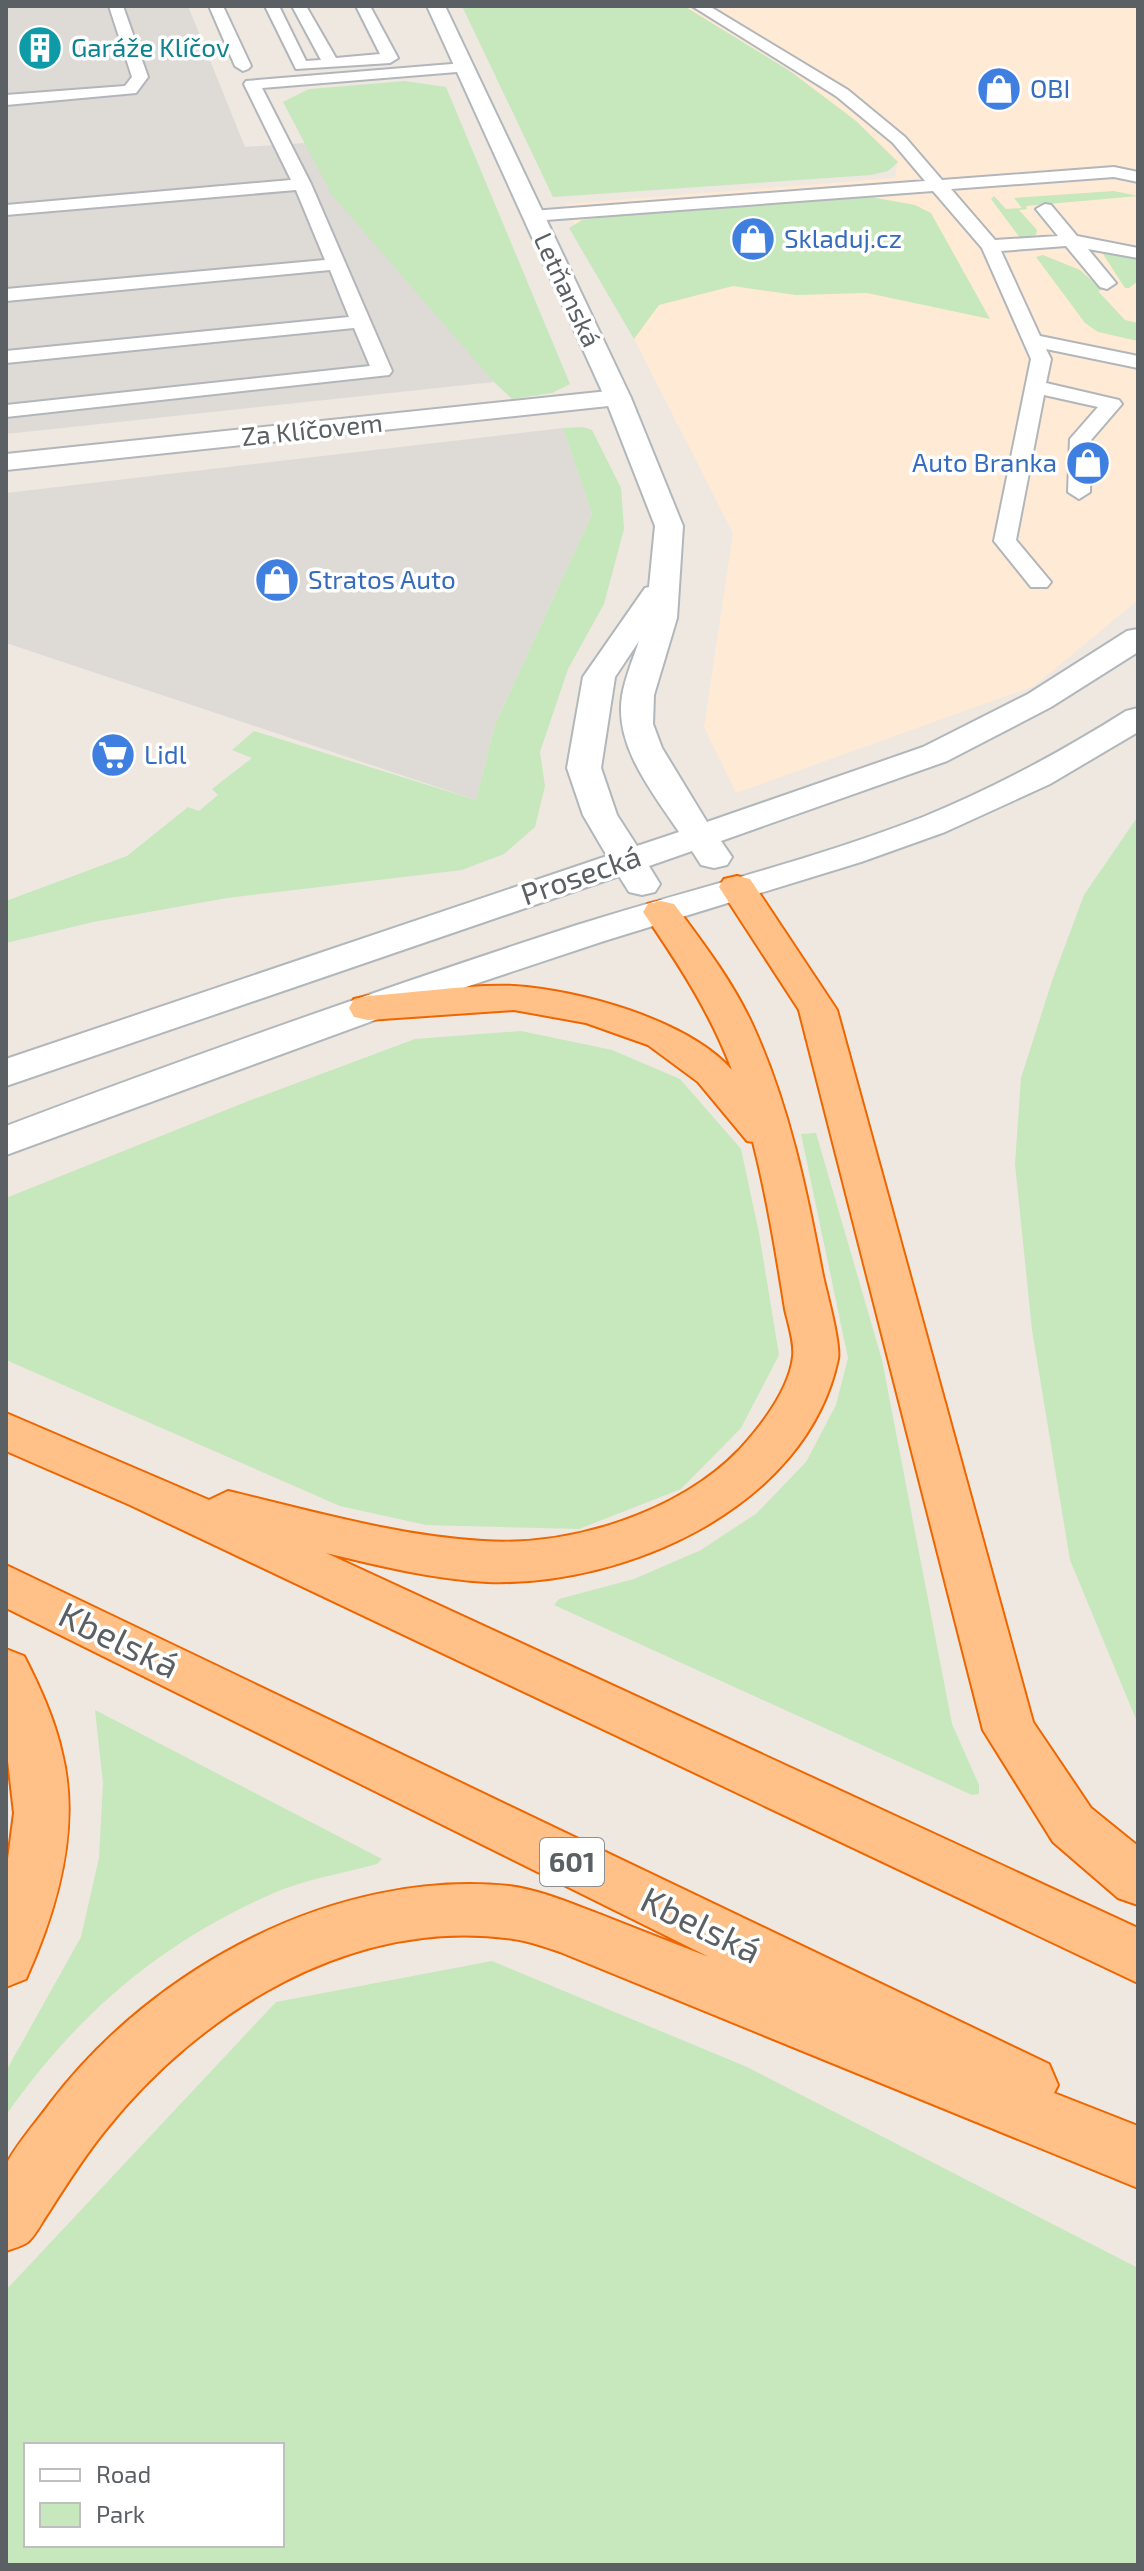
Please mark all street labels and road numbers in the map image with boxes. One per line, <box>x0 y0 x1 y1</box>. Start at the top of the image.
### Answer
street label: Letňanská <box>528 227 608 351</box>
street label: Za Klíčovem <box>240 406 384 451</box>
street label: Prosecká <box>516 837 645 911</box>
street label: Kbelská <box>53 1591 187 1686</box>
road number: 601 <box>540 1838 604 1886</box>
street label: Kbelská <box>635 1876 769 1971</box>

